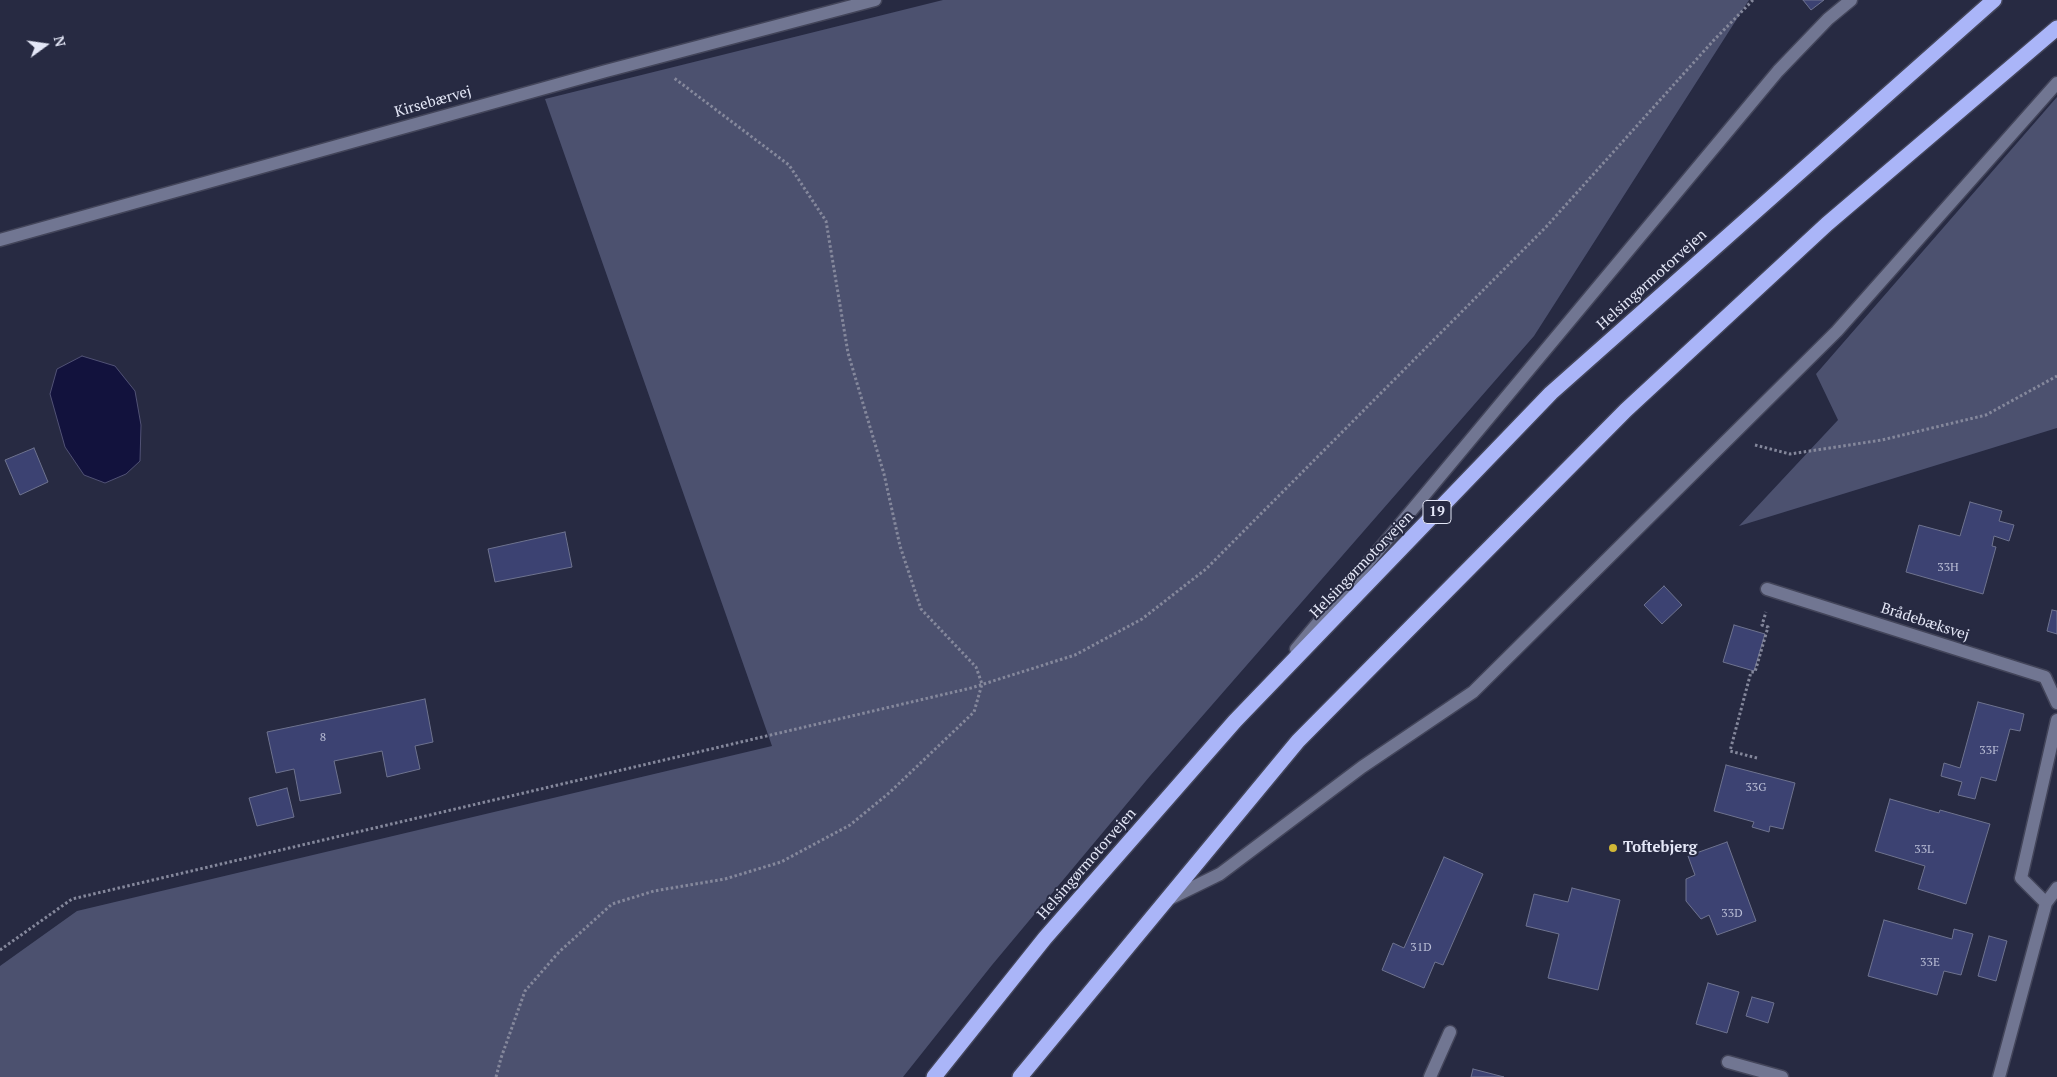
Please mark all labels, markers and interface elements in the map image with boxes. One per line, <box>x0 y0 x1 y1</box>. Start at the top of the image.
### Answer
north arrow <box>20 20 70 70</box>
text: N <box>50 34 71 49</box>
street label: Kirsebærvej <box>393 82 473 122</box>
street label: Helsingørmotorvejen <box>1593 226 1711 334</box>
road number: 19 <box>1423 501 1451 524</box>
street label: Helsingørmotorvejen <box>1306 508 1418 622</box>
house number: 33H <box>1937 561 1959 575</box>
street label: Brådebæksvej <box>1879 599 1971 645</box>
house number: 8 <box>320 731 326 745</box>
house number: 33F <box>1979 744 1999 758</box>
house number: 33G <box>1745 781 1767 795</box>
street label: Helsingørmotorvejen <box>1034 805 1140 923</box>
place label: Toftebjerg <box>1623 839 1697 857</box>
marker: Toftebjerg <box>1607 842 1619 854</box>
house number: 33L <box>1914 843 1934 857</box>
house number: 33D <box>1721 907 1743 921</box>
house number: 31D <box>1410 941 1432 955</box>
house number: 33E <box>1920 956 1940 970</box>

